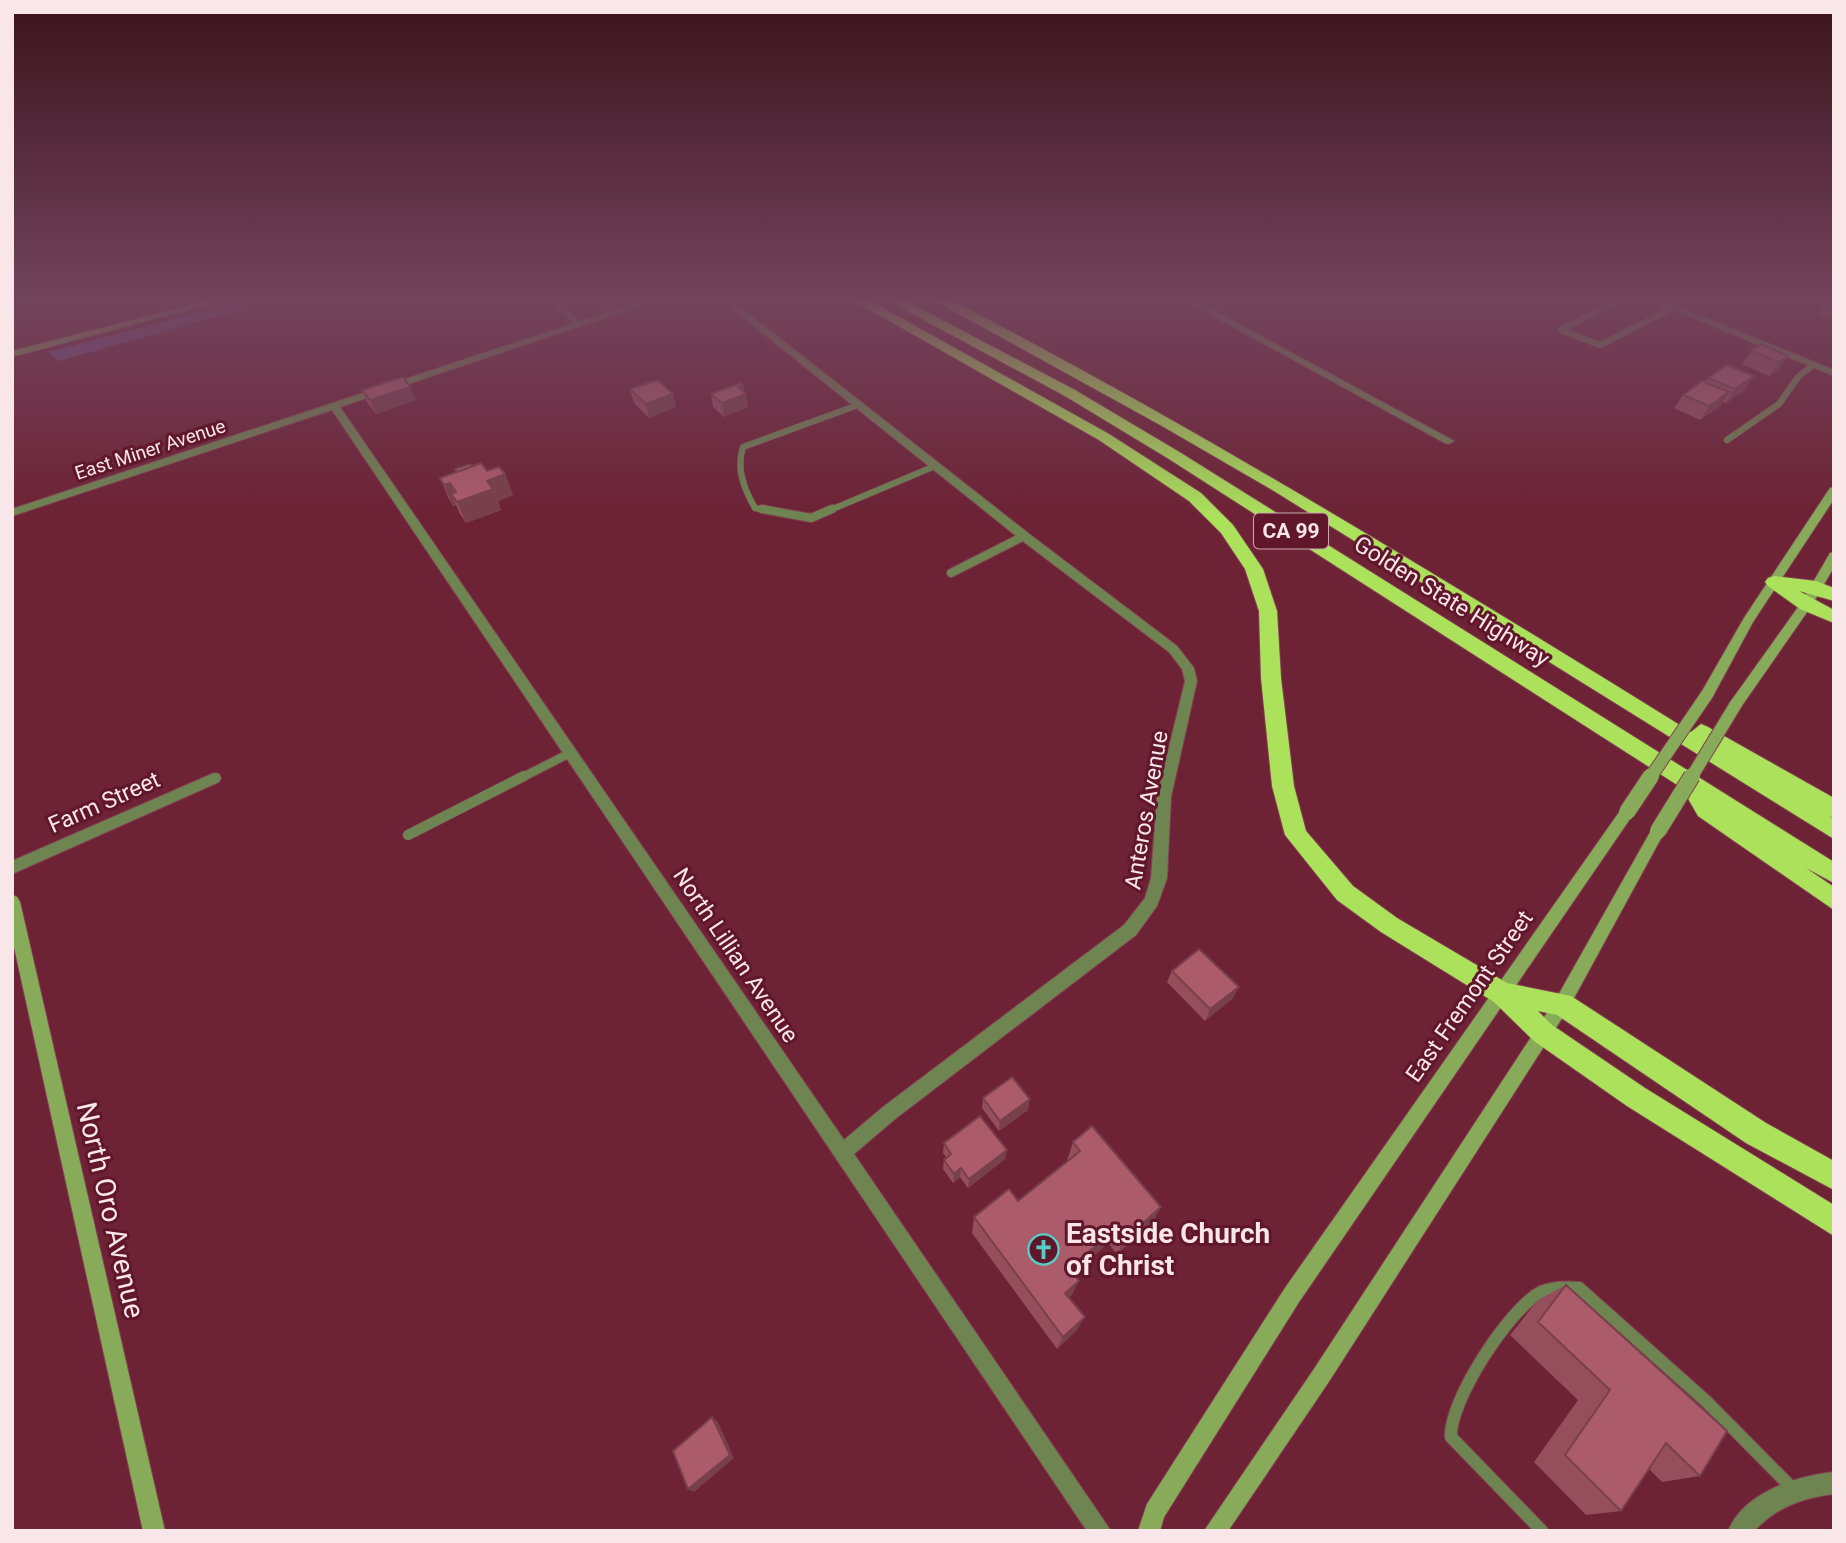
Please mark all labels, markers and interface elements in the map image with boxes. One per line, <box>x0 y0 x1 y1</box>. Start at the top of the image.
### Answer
street label: East Miner Avenue <box>72 414 228 485</box>
road number: CA 99 <box>1254 514 1328 548</box>
street label: Golden State Highway <box>1349 530 1554 673</box>
street label: Anteros Avenue <box>1119 729 1174 892</box>
street label: Farm Street <box>44 766 164 839</box>
street label: North Lillian Avenue <box>667 863 804 1048</box>
street label: East Fremont Street <box>1400 905 1539 1087</box>
street label: North Oro Avenue <box>70 1099 151 1321</box>
place label: Eastside Church of Christ <box>1066 1217 1270 1282</box>
church icon: Eastside Church of Christ <box>1026 1232 1060 1266</box>

